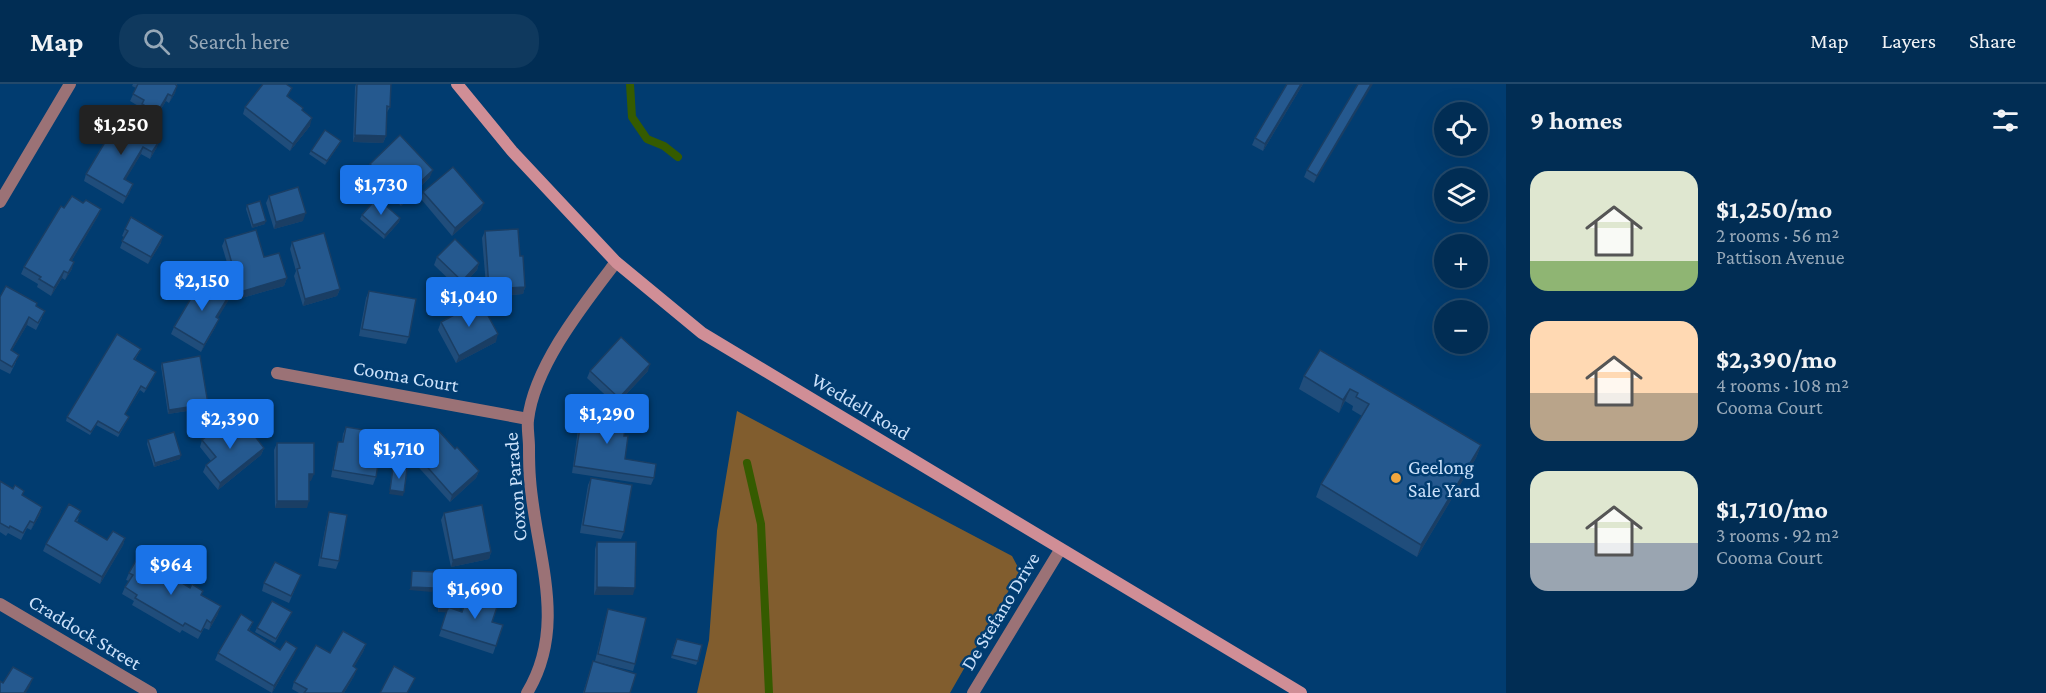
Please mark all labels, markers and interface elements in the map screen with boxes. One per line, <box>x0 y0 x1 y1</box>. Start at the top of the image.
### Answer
search box <box>119 14 539 68</box>
icon: search <box>140 25 173 58</box>
text: Map <box>30 26 83 57</box>
text: Search here <box>188 29 289 54</box>
text: Map <box>1810 29 1849 53</box>
text: Layers <box>1882 29 1936 53</box>
text: Share <box>1969 29 2016 53</box>
map controls <box>1434 102 1488 354</box>
button: locate <box>1434 102 1488 156</box>
icon: filters <box>1989 104 2022 137</box>
pin: $1,250 <box>72 105 170 156</box>
text: 9 homes <box>1530 106 1622 135</box>
text: $1,250 <box>93 113 149 135</box>
pin: $1,730 <box>332 165 430 216</box>
button: layers <box>1434 168 1488 222</box>
text: $1,730 <box>354 173 408 195</box>
icon: home <box>1578 195 1650 267</box>
text: $1,250/mo <box>1716 195 1832 224</box>
text: 2 rooms · 56 m² <box>1716 224 1839 246</box>
button: + <box>1434 234 1488 288</box>
text: Pattison Avenue <box>1716 246 1845 268</box>
pin: $2,150 <box>153 261 251 312</box>
text: $2,150 <box>174 269 230 291</box>
pin: $1,040 <box>420 277 518 328</box>
text: $1,040 <box>440 285 498 307</box>
button: − <box>1434 300 1488 354</box>
icon: home <box>1578 345 1650 417</box>
text: $2,390/mo <box>1716 345 1837 374</box>
street label: Cooma Court <box>352 356 461 396</box>
street label: Weddell Road <box>808 368 915 444</box>
text: 4 rooms · 108 m² <box>1716 374 1849 396</box>
pin: $1,290 <box>558 394 656 445</box>
text: Cooma Court <box>1716 396 1823 418</box>
pin: $2,390 <box>181 399 279 450</box>
text: $1,290 <box>579 402 635 424</box>
text: $2,390 <box>201 407 259 429</box>
pin: $1,710 <box>350 429 448 480</box>
street label: Coxon Parade <box>499 431 531 542</box>
text: $1,710 <box>373 437 425 459</box>
place label: Geelong Sale Yard <box>1408 456 1481 501</box>
marker: Geelong Sale Yard <box>1389 471 1403 485</box>
icon: home <box>1578 495 1650 567</box>
text: $1,710/mo <box>1716 495 1828 524</box>
text: 3 rooms · 92 m² <box>1716 524 1839 546</box>
pin: $964 <box>135 545 207 596</box>
text: Cooma Court <box>1716 546 1823 568</box>
street label: De Stefano Drive <box>956 548 1044 674</box>
text: $964 <box>150 553 192 575</box>
pin: $1,690 <box>426 569 524 620</box>
text: $1,690 <box>447 577 503 599</box>
street label: Craddock Street <box>25 590 145 674</box>

